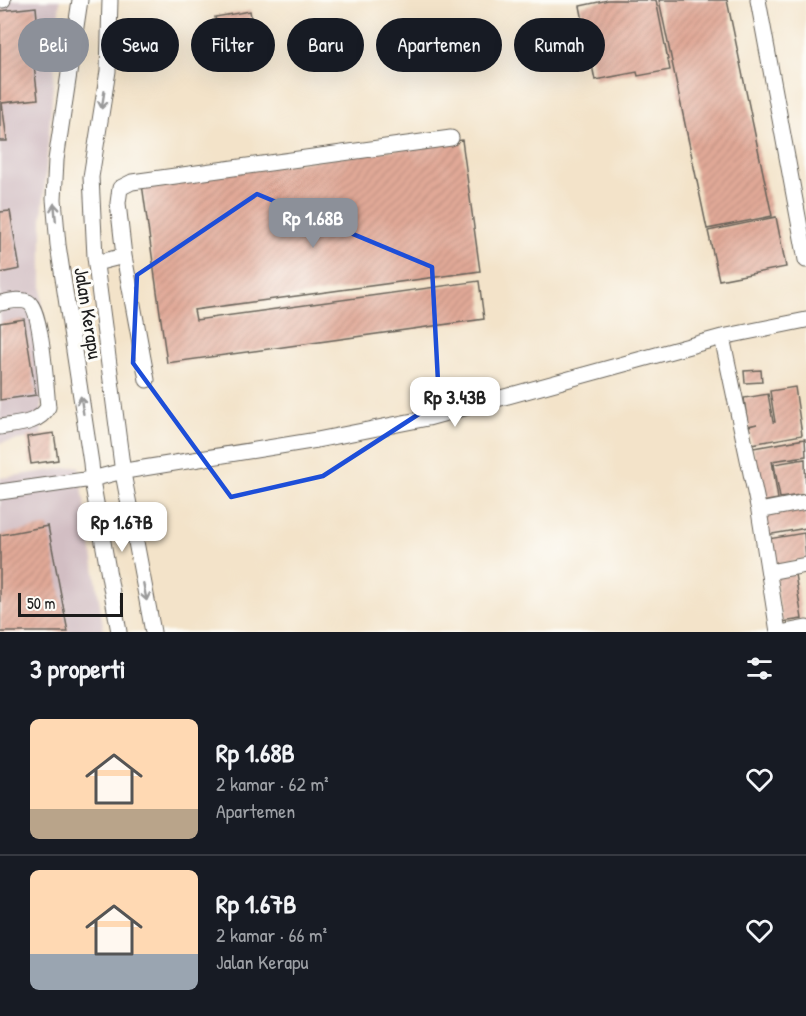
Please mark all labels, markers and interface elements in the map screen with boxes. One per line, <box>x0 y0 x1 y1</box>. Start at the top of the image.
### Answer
chip: Beli <box>18 18 89 72</box>
chip: Sewa <box>101 18 179 72</box>
chip: Filter <box>191 18 275 72</box>
chip: Baru <box>287 18 364 72</box>
chip: Apartemen <box>376 18 502 72</box>
chip: Rumah <box>514 18 605 72</box>
one-way arrow <box>98 90 109 109</box>
pin: Rp 1.68B <box>251 198 375 249</box>
one-way arrow <box>49 203 60 223</box>
text: Rp 1.68B <box>283 204 343 231</box>
street label: Jalan Kerapu <box>68 265 110 361</box>
pin: Rp 3.43B <box>393 377 517 428</box>
text: Rp 3.43B <box>424 383 486 410</box>
one-way arrow <box>77 396 88 416</box>
pin: Rp 1.67B <box>60 502 184 553</box>
text: Rp 1.67B <box>91 508 153 535</box>
one-way arrow <box>140 582 151 602</box>
scale bar <box>18 590 123 618</box>
text: 50 m <box>27 592 56 614</box>
text: 3 properti <box>30 651 126 686</box>
icon: filters <box>743 652 776 685</box>
text: Rp 1.68B <box>216 735 295 770</box>
icon: home <box>78 743 150 815</box>
icon: heart <box>743 763 776 796</box>
text: 2 kamar · 62 m² <box>216 770 329 797</box>
text: Apartemen <box>216 797 295 824</box>
text: Rp 1.67B <box>216 886 296 921</box>
icon: home <box>78 894 150 966</box>
icon: heart <box>743 914 776 947</box>
text: 2 kamar · 66 m² <box>216 921 327 948</box>
text: Jalan Kerapu <box>216 948 309 975</box>

